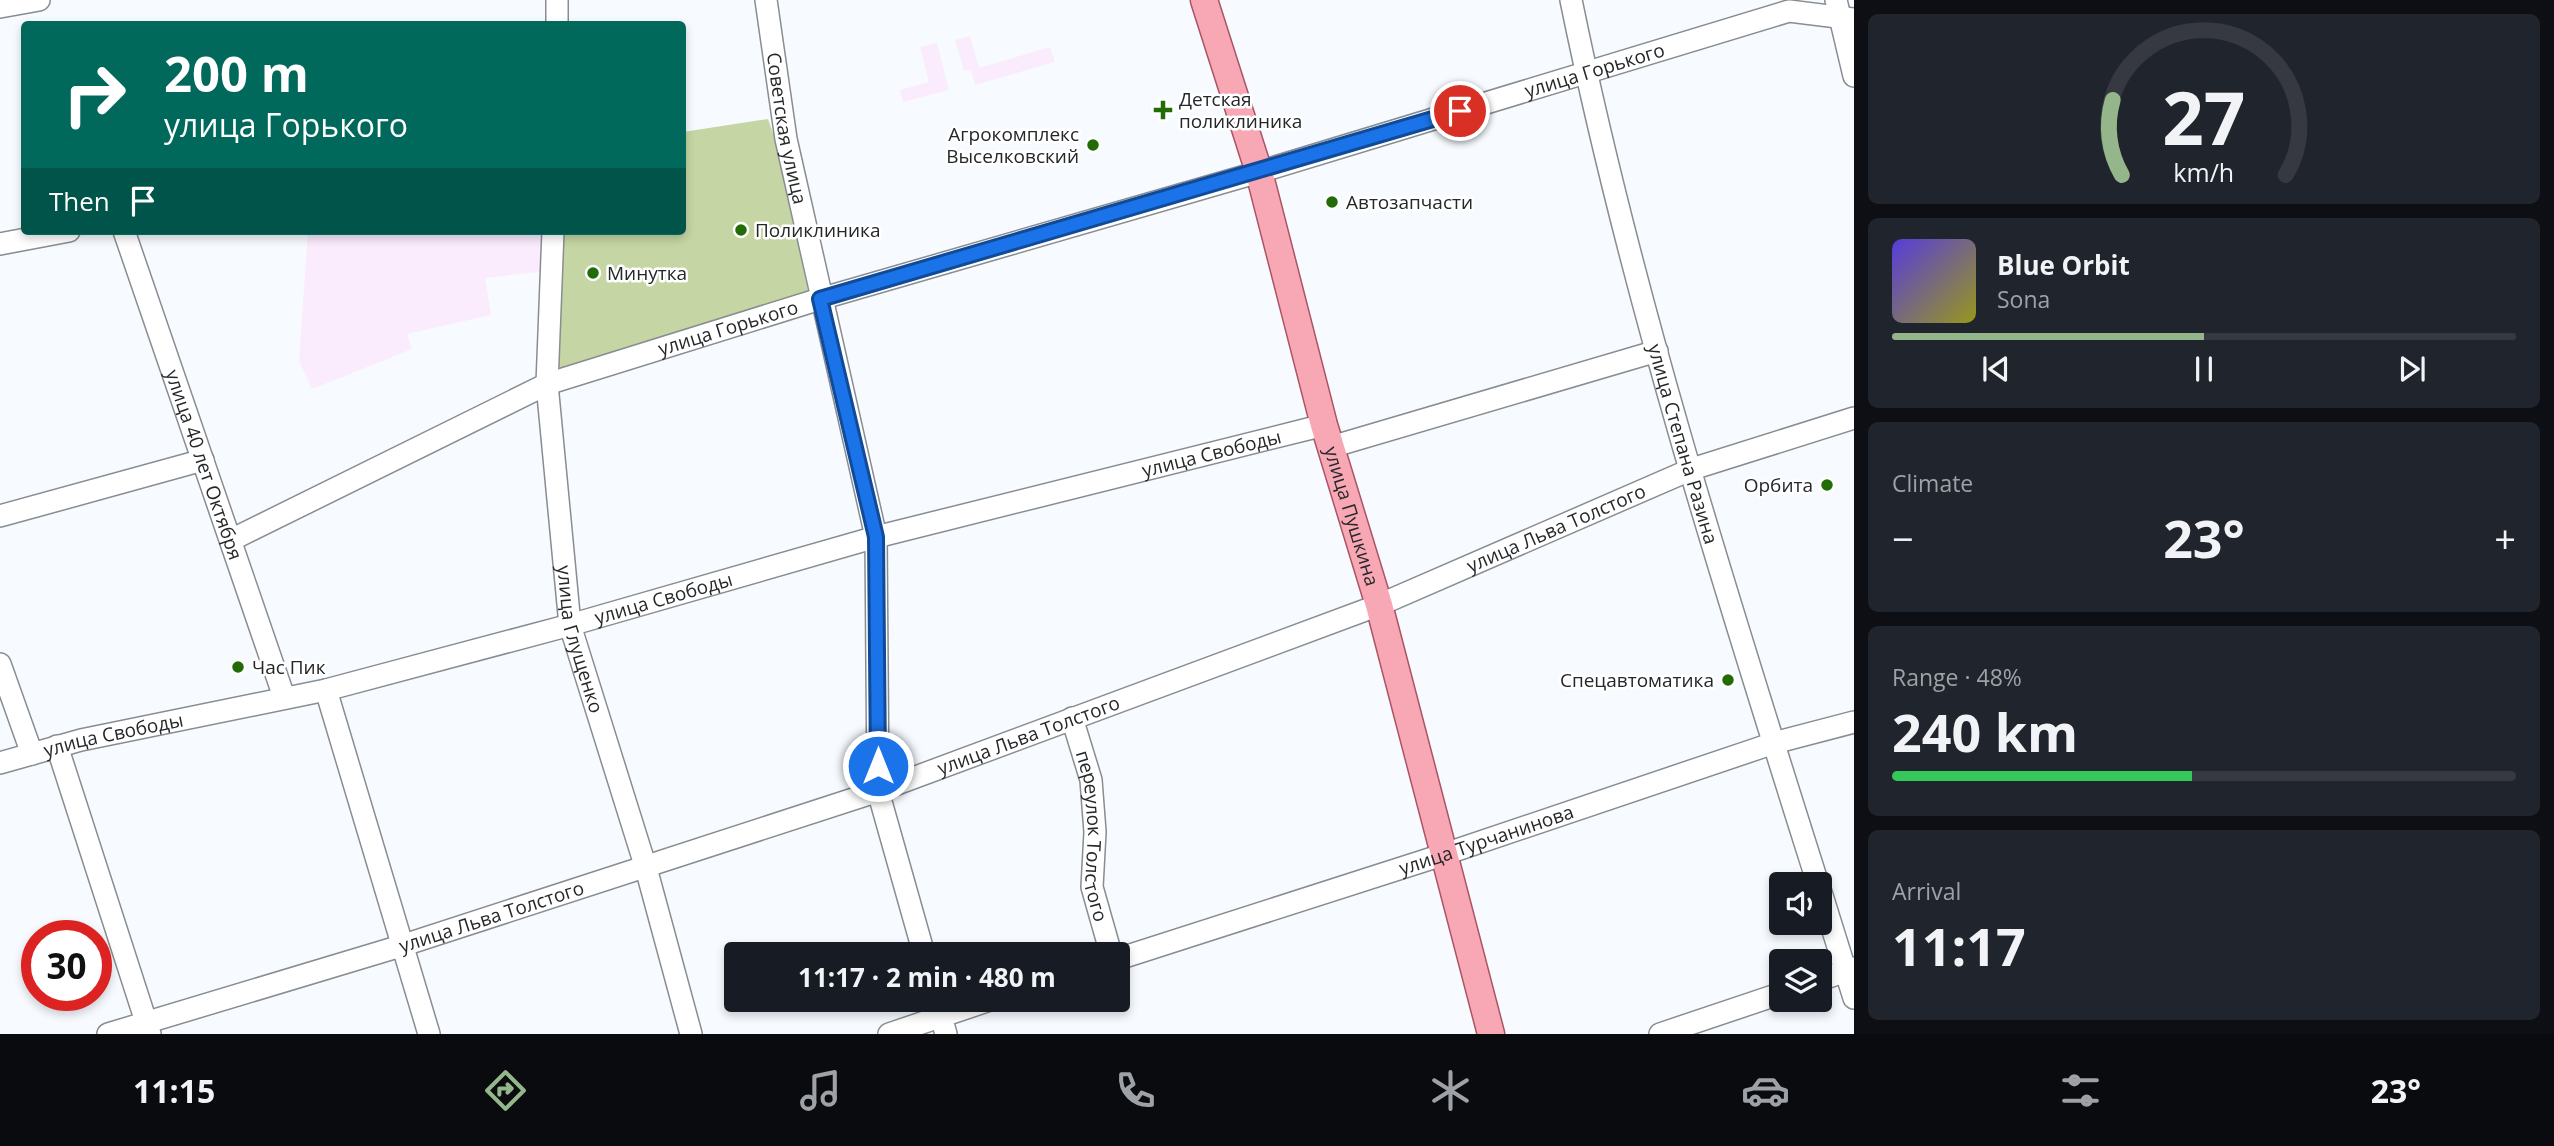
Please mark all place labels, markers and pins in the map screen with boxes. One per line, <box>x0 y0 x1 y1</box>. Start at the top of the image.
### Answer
pin <box>1430 81 1490 141</box>
place label: Детская поликлиника <box>1179 86 1302 134</box>
marker: Детская поликлиника <box>1153 100 1173 120</box>
place label: Агрокомплекс Выселковский <box>946 121 1079 169</box>
marker: Агрокомплекс Выселковский <box>1085 137 1101 153</box>
place label: Автозапчасти <box>1346 189 1473 215</box>
marker: Автозапчасти <box>1324 194 1340 210</box>
place label: Поликлиника <box>755 217 880 243</box>
marker: Поликлиника <box>733 222 749 238</box>
place label: Минутка <box>607 260 687 286</box>
marker: Минутка <box>585 265 601 281</box>
place label: Орбита <box>1744 472 1813 498</box>
marker: Орбита <box>1819 477 1835 493</box>
place label: Час Пик <box>252 654 326 680</box>
marker: Час Пик <box>230 659 246 675</box>
place label: Спецавтоматика <box>1560 667 1714 693</box>
marker: Спецавтоматика <box>1720 672 1736 688</box>

